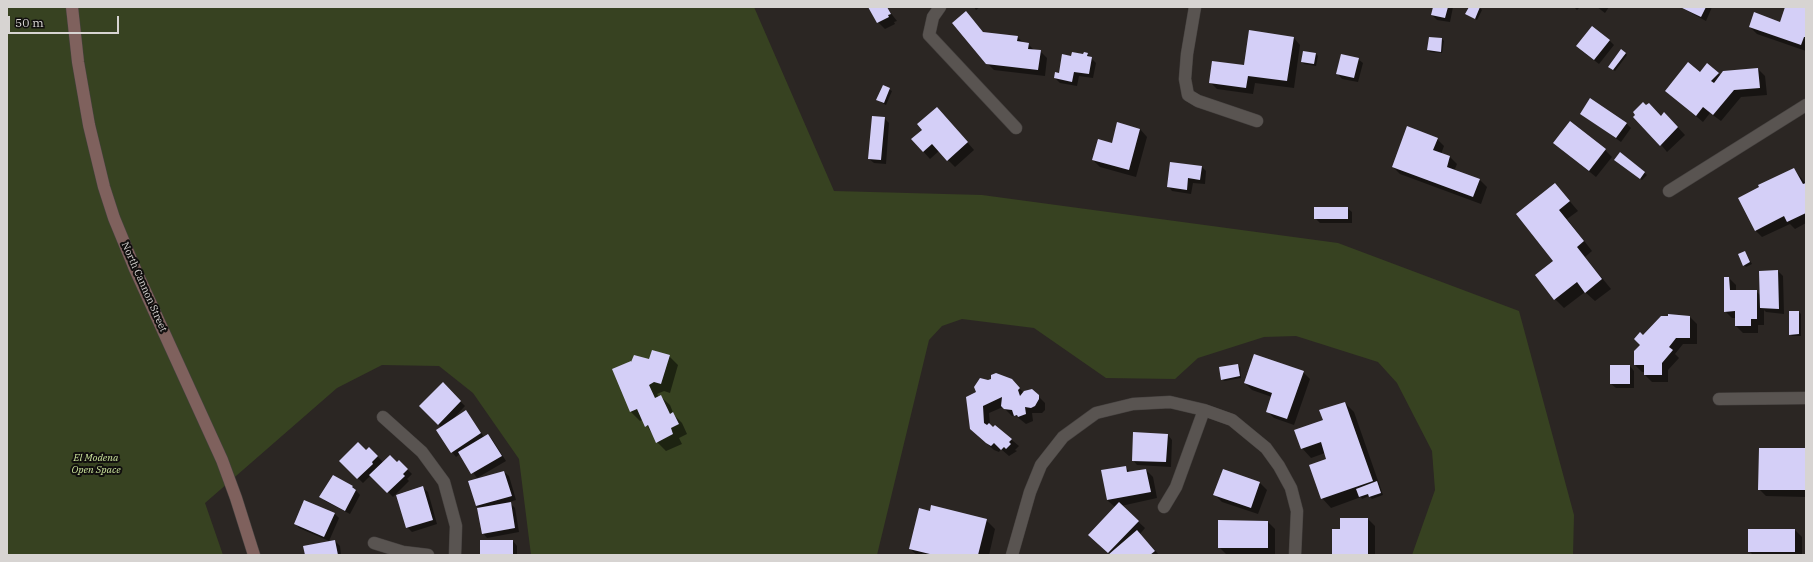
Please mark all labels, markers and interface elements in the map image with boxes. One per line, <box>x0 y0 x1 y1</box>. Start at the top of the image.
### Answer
scale bar <box>10 8 121 34</box>
text: 50 m <box>15 15 44 30</box>
street label: North Cannon Street <box>119 240 169 334</box>
park label: El Modena Open Space <box>71 452 121 476</box>

